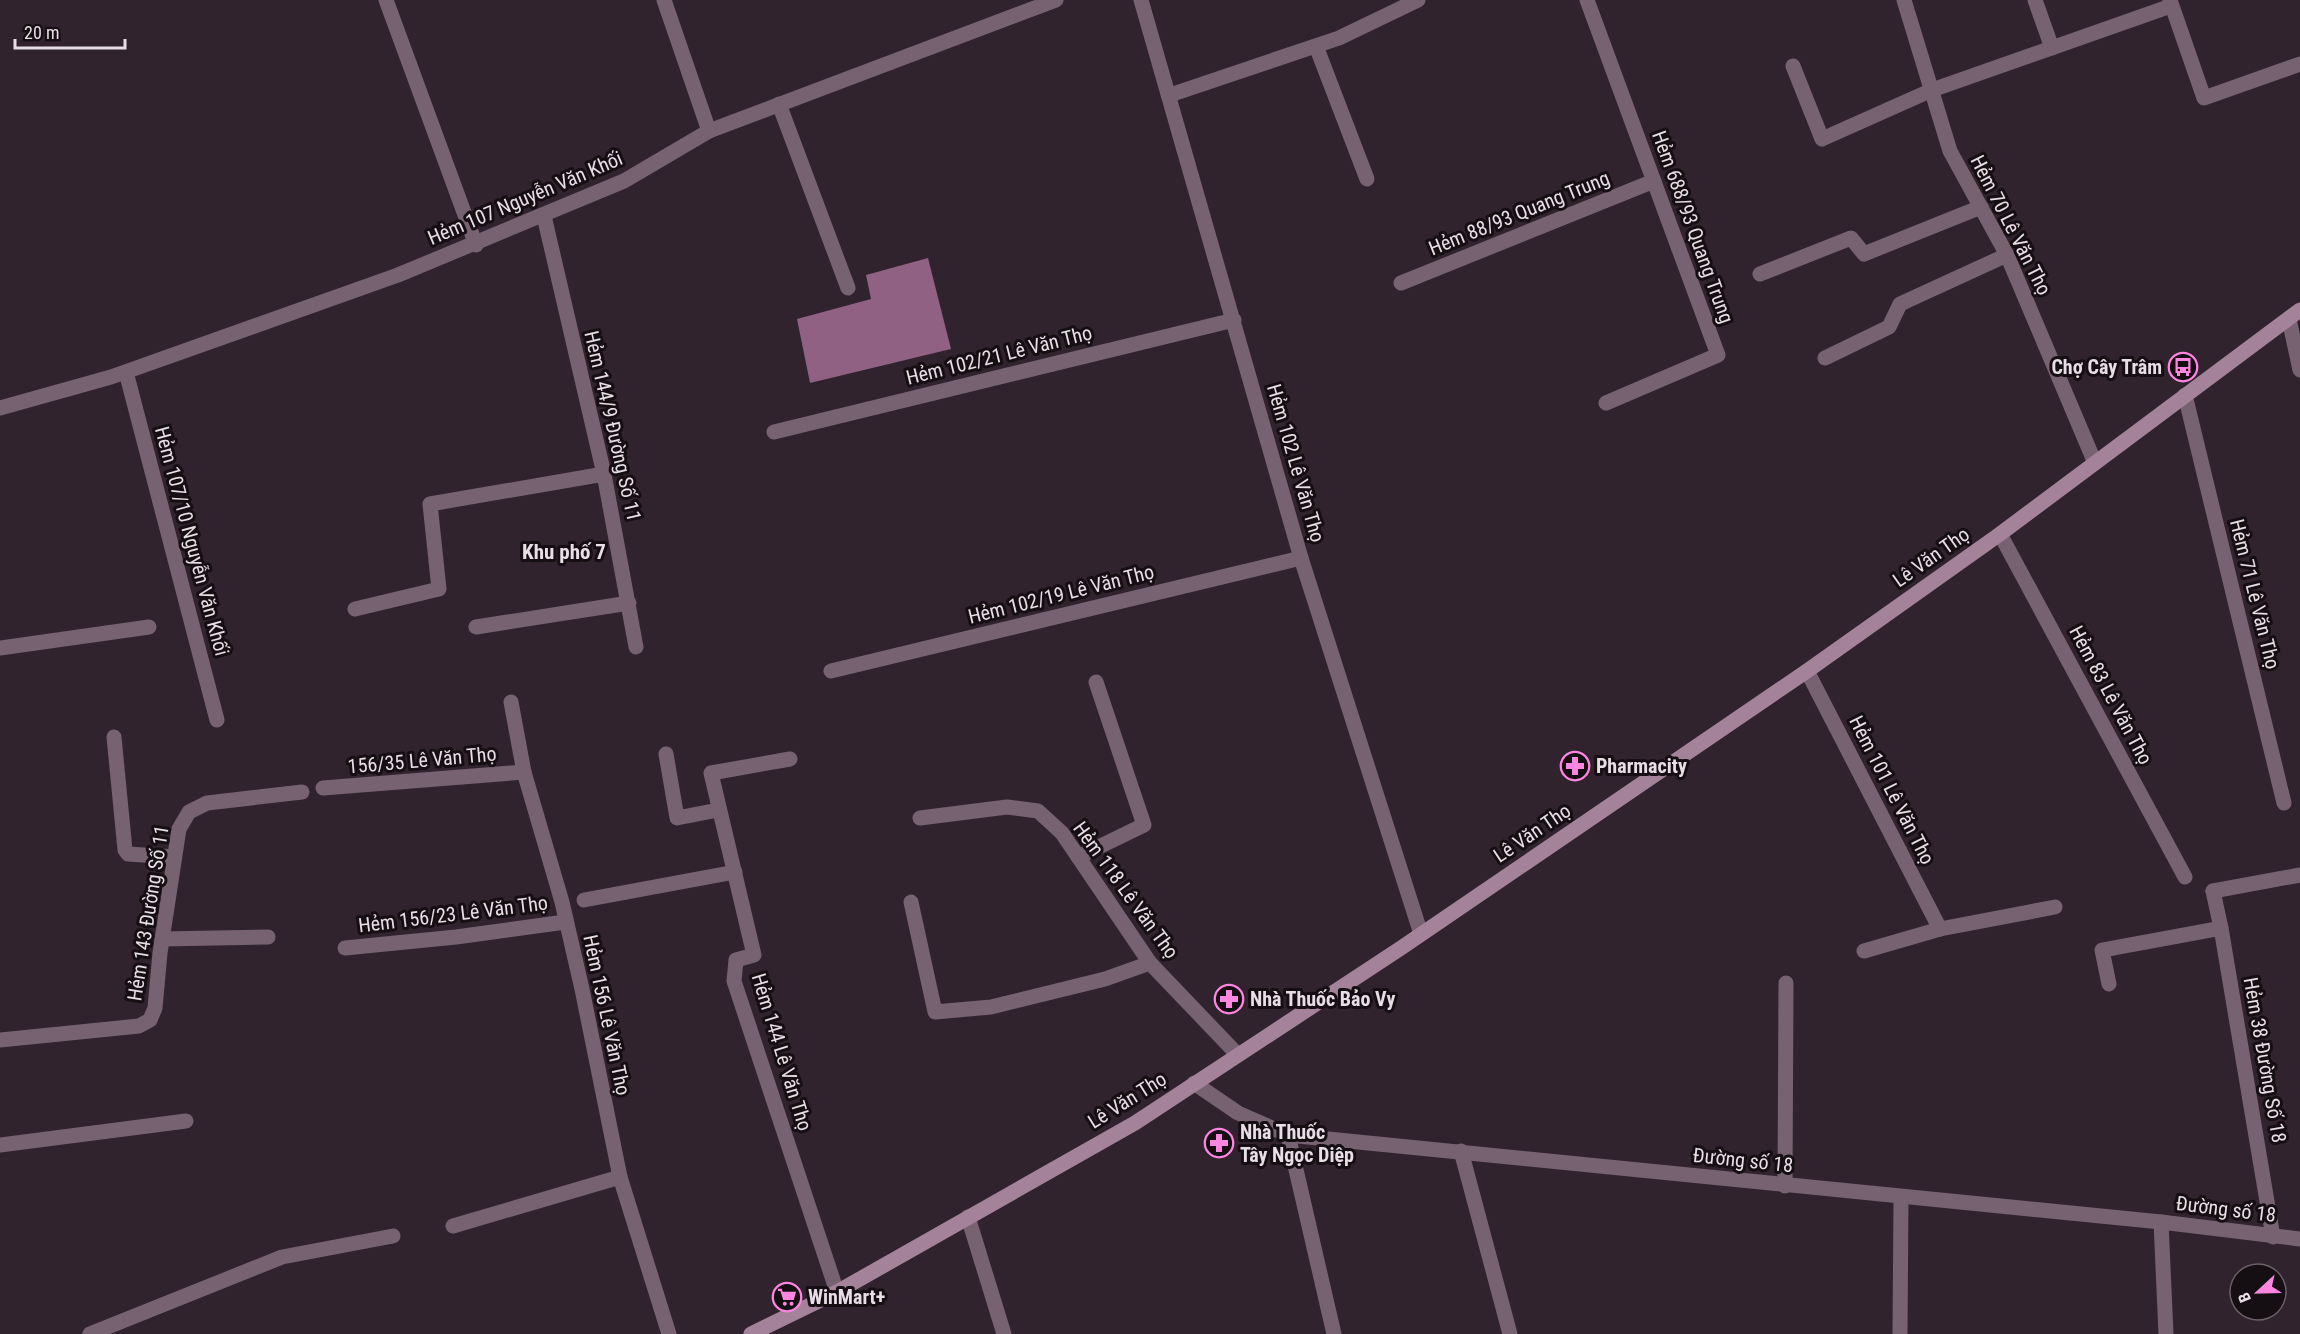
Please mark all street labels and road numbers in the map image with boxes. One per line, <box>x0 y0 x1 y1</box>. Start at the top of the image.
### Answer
street label: Hẻm 688/93 Quang Trung <box>1647 128 1739 326</box>
street label: Hẻm 107 Nguyễn Văn Khối <box>424 146 626 250</box>
street label: Hẻm 70 Lê Văn Thọ <box>1965 151 2057 299</box>
street label: Hẻm 88/93 Quang Trung <box>1425 166 1613 260</box>
street label: Hẻm 102/21 Lê Văn Thọ <box>904 320 1094 390</box>
street label: Hẻm 144/9 Đường Số 11 <box>579 328 647 524</box>
street label: Hẻm 102 Lê Văn Thọ <box>1262 381 1330 545</box>
street label: Hẻm 107/10 Nguyễn Văn Khối <box>150 424 234 658</box>
street label: Hẻm 71 Lê Văn Thọ <box>2225 517 2285 671</box>
street label: Lê Văn Thọ <box>1888 522 1974 592</box>
street label: Hẻm 102/19 Lê Văn Thọ <box>966 559 1156 629</box>
street label: Hẻm 83 Lê Văn Thọ <box>2064 622 2158 768</box>
street label: Hẻm 101 Lê Văn Thọ <box>1844 712 1940 868</box>
street label: 156/35 Lê Văn Thọ <box>347 742 497 778</box>
street label: Lê Văn Thọ <box>1489 798 1575 868</box>
street label: Hẻm 118 Lê Văn Thọ <box>1068 817 1184 963</box>
street label: Hẻm 143 Đường Số 11 <box>122 824 174 1002</box>
street label: Hẻm 156/23 Lê Văn Thọ <box>357 890 549 938</box>
street label: Hẻm 156 Lê Văn Thọ <box>578 933 636 1097</box>
street label: Hẻm 144 Lê Văn Thọ <box>747 970 817 1134</box>
street label: Hẻm 38 Đường Số 18 <box>2239 975 2291 1145</box>
street label: Lê Văn Thọ <box>1083 1067 1171 1133</box>
street label: Đường số 18 <box>1692 1143 1794 1177</box>
street label: Đường số 18 <box>2175 1191 2277 1227</box>

